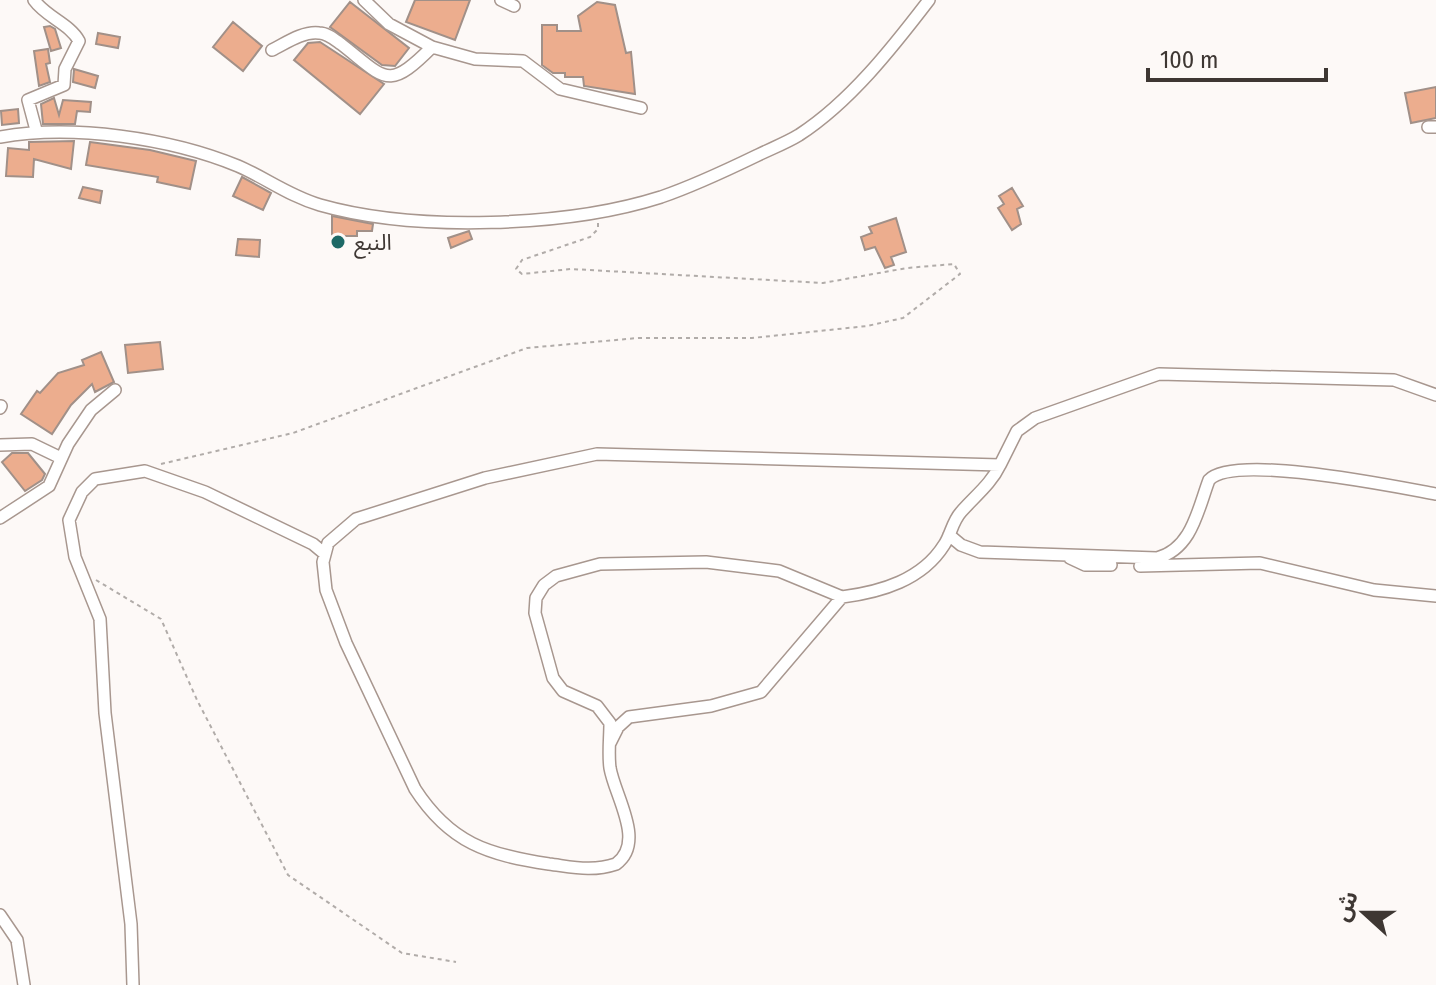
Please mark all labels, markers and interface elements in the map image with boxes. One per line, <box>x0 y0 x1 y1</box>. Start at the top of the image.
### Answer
scale bar <box>1148 32 1326 82</box>
text: 100 m <box>1160 46 1218 74</box>
place label: النبع <box>354 229 392 259</box>
marker: النبع <box>329 233 347 251</box>
north arrow <box>1324 873 1404 953</box>
text: ش <box>1328 887 1364 925</box>

